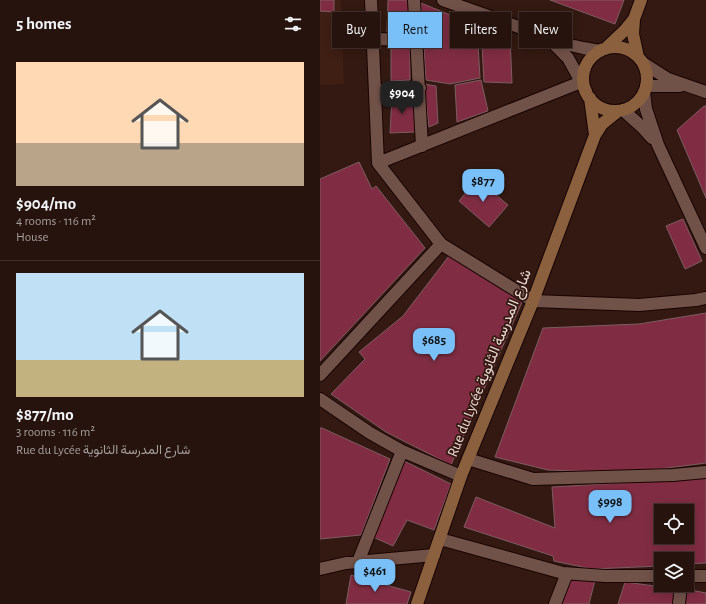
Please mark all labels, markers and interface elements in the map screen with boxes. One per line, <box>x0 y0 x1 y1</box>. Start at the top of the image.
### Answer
chip: Buy <box>332 12 380 48</box>
chip: Rent <box>388 12 442 48</box>
chip: Filters <box>450 12 511 48</box>
chip: New <box>519 12 572 48</box>
icon: filters <box>282 13 304 35</box>
text: 5 homes <box>16 15 72 32</box>
pin: $904 <box>378 81 426 115</box>
text: $904 <box>389 87 415 100</box>
icon: home <box>124 88 196 160</box>
pin: $877 <box>459 169 507 203</box>
text: $877 <box>471 175 495 188</box>
text: $904/mo <box>16 195 76 212</box>
text: 4 rooms · 116 m² <box>16 215 96 228</box>
text: House <box>16 231 48 244</box>
street label: Rue du Lycée شارع المدرسة الثانوية <box>445 267 537 460</box>
icon: home <box>124 299 196 371</box>
pin: $685 <box>410 328 458 362</box>
text: $685 <box>422 334 446 347</box>
text: $877/mo <box>16 406 74 423</box>
text: 3 rooms · 116 m² <box>16 426 95 439</box>
text: Rue du Lycée شارع المدرسة الثانوية <box>16 444 190 457</box>
pin: $998 <box>586 490 634 524</box>
text: $998 <box>598 496 622 509</box>
map controls <box>654 504 694 592</box>
button: locate <box>654 504 694 544</box>
button: layers <box>654 552 694 592</box>
pin: $461 <box>351 559 399 593</box>
text: $461 <box>363 565 387 578</box>

